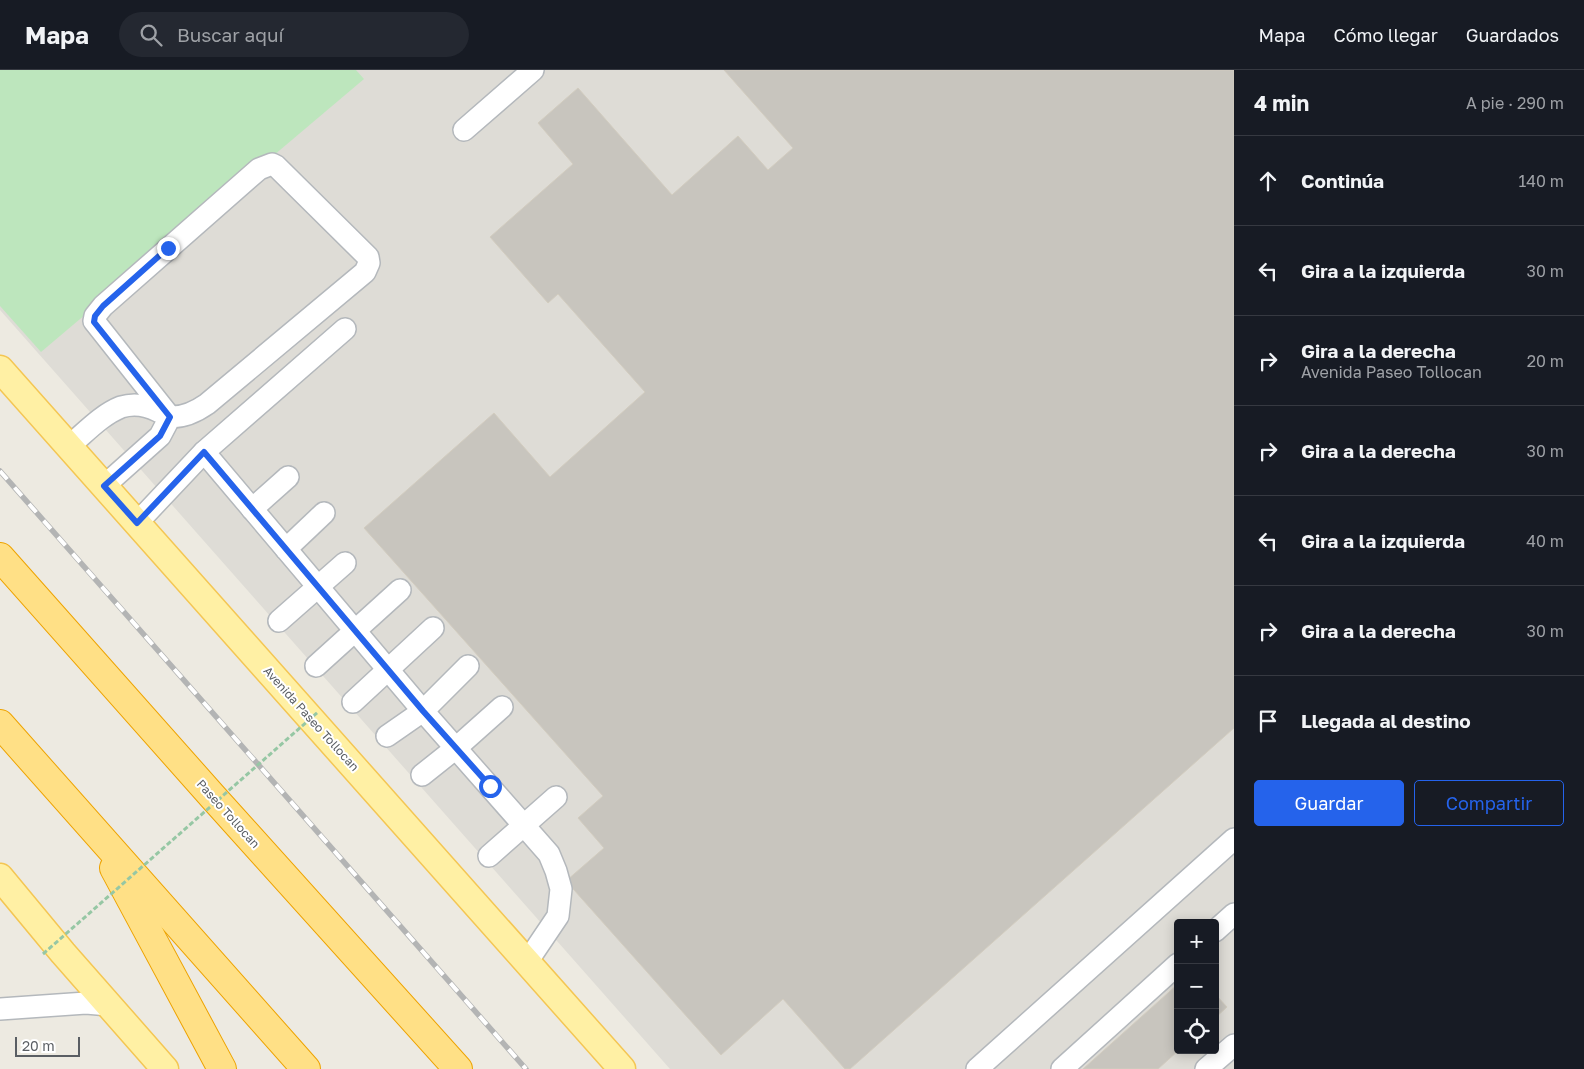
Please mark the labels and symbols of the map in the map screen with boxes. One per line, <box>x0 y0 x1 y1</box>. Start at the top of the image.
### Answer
route end <box>157 237 180 260</box>
street label: Avenida Paseo Tollocan <box>260 663 362 774</box>
route start <box>479 775 502 798</box>
street label: Paseo Tollocan <box>194 776 263 851</box>
scale bar <box>15 1034 80 1057</box>

